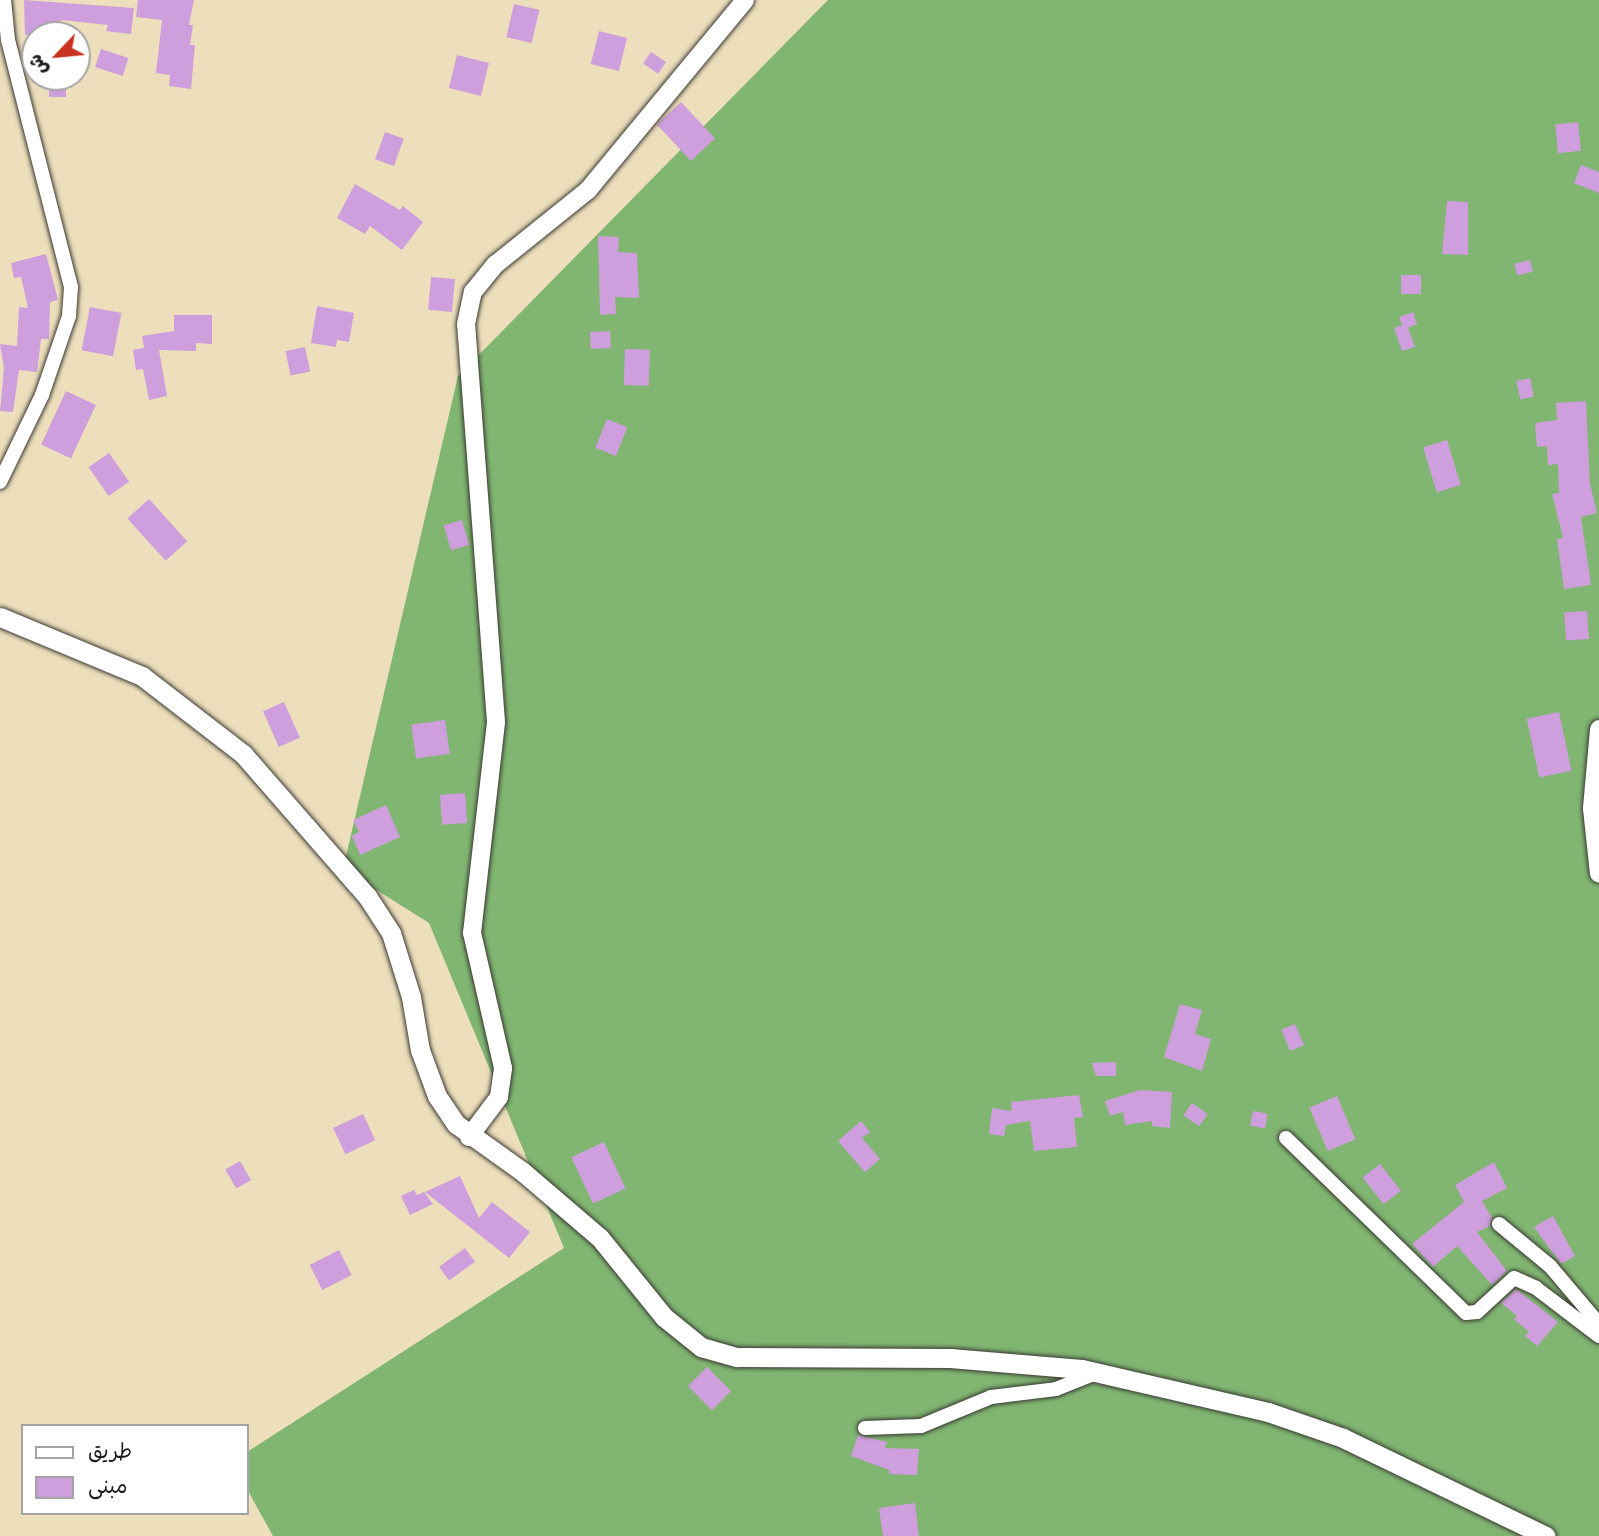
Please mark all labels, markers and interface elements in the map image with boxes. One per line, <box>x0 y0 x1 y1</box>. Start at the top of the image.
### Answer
north arrow <box>21 21 91 91</box>
text: ش <box>21 48 57 80</box>
legend <box>21 1424 248 1515</box>
text: طريق <box>88 1436 132 1469</box>
text: مبنى <box>88 1471 127 1504</box>

